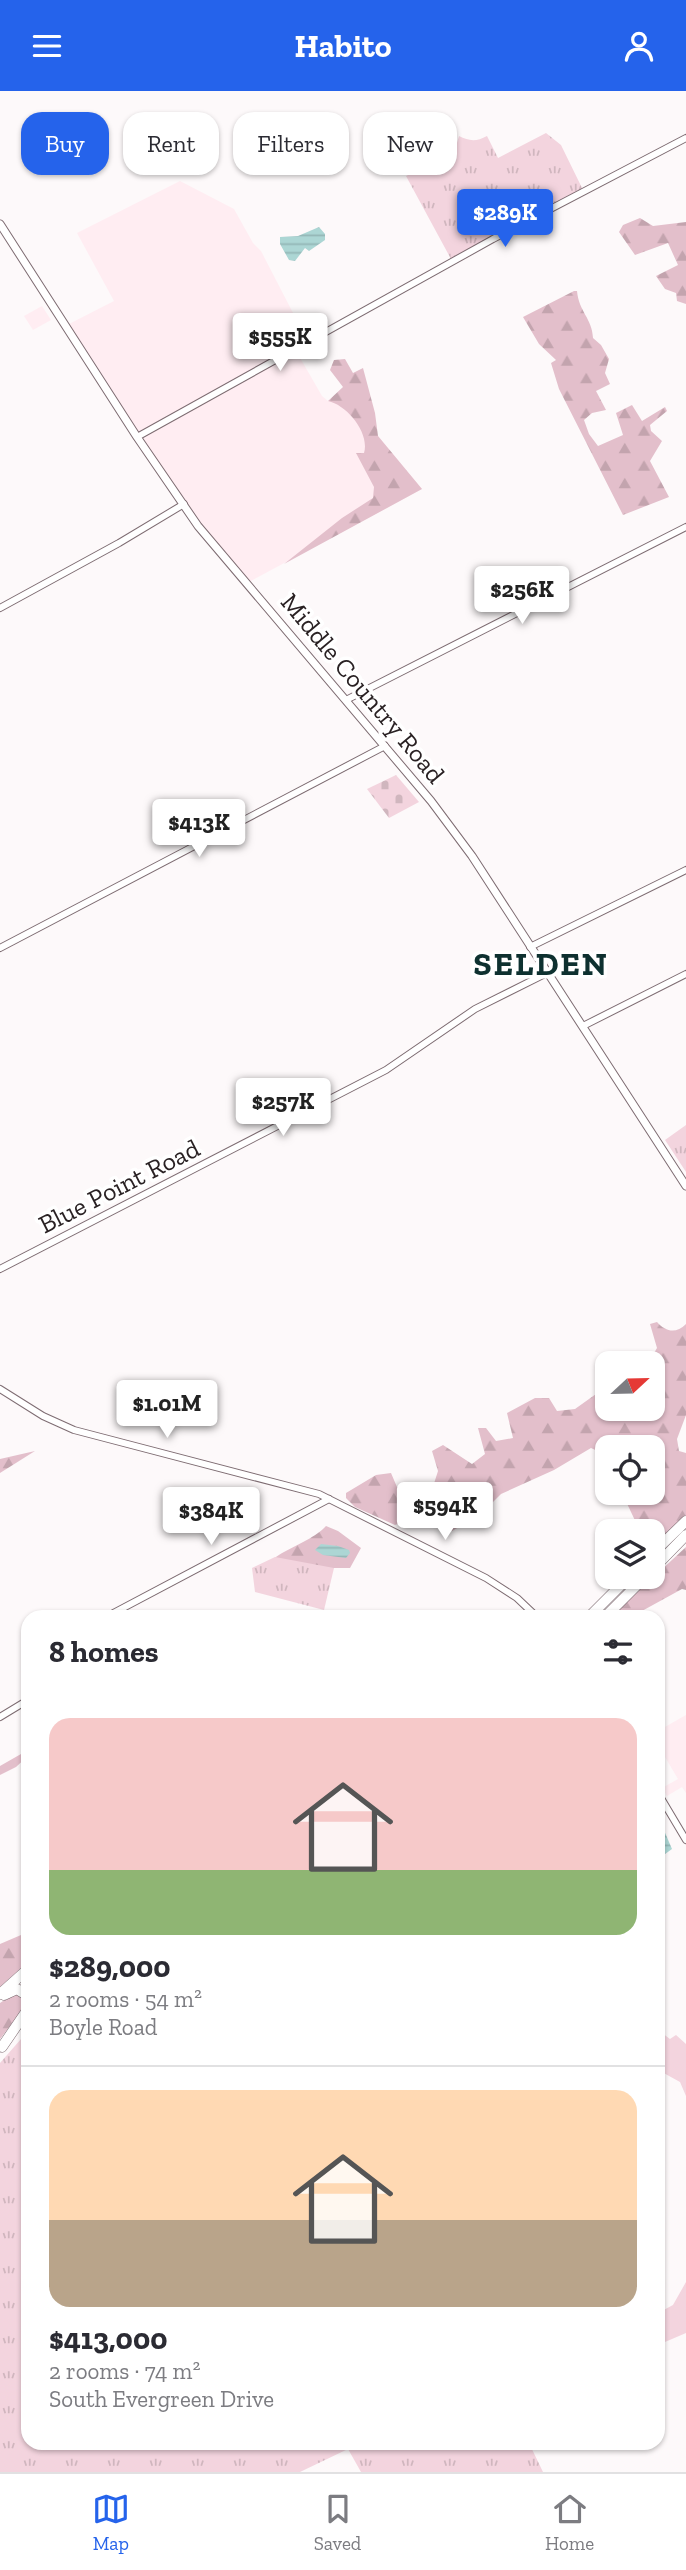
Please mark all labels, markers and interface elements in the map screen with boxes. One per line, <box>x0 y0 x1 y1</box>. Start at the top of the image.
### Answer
icon: menu <box>28 27 66 65</box>
text: Habito <box>295 27 391 65</box>
icon: person <box>620 27 658 65</box>
chip: Buy <box>21 112 109 175</box>
chip: Rent <box>123 112 219 175</box>
chip: Filters <box>233 112 349 175</box>
chip: New <box>363 112 457 175</box>
pin: $289K <box>456 190 554 249</box>
text: $289K <box>473 198 537 226</box>
pin: $555K <box>231 313 329 373</box>
text: $555K <box>249 322 311 350</box>
pin: $256K <box>473 567 571 626</box>
text: $256K <box>490 575 554 603</box>
street label: Middle Country Road <box>274 586 452 790</box>
pin: $413K <box>150 799 248 859</box>
text: $413K <box>168 808 230 836</box>
district label: SELDEN <box>473 944 609 983</box>
pin: $257K <box>234 1079 332 1138</box>
text: $257K <box>252 1087 314 1115</box>
street label: Blue Point Road <box>33 1132 205 1240</box>
north arrow <box>595 1351 665 1421</box>
map controls <box>595 1351 665 1589</box>
pin: $1.01M <box>110 1381 224 1440</box>
text: $1.01M <box>132 1389 202 1417</box>
button: locate <box>595 1435 665 1505</box>
pin: $594K <box>396 1483 494 1542</box>
pin: $384K <box>162 1487 260 1547</box>
text: $594K <box>413 1491 477 1519</box>
text: $384K <box>179 1496 243 1524</box>
button: layers <box>595 1519 665 1589</box>
icon: filters <box>599 1633 637 1671</box>
text: 8 homes <box>49 1634 158 1670</box>
icon: home <box>280 1764 406 1890</box>
text: $289,000 <box>49 1949 171 1985</box>
text: 2 rooms · 54 m² <box>49 1985 202 2013</box>
text: Boyle Road <box>49 2013 157 2041</box>
icon: home <box>280 2136 406 2262</box>
text: $413,000 <box>49 2321 167 2357</box>
text: 2 rooms · 74 m² <box>49 2357 200 2385</box>
text: South Evergreen Drive <box>49 2385 274 2413</box>
tab: Map <box>92 2490 130 2555</box>
tab: Saved <box>314 2490 361 2555</box>
tab: Home <box>545 2490 594 2555</box>

